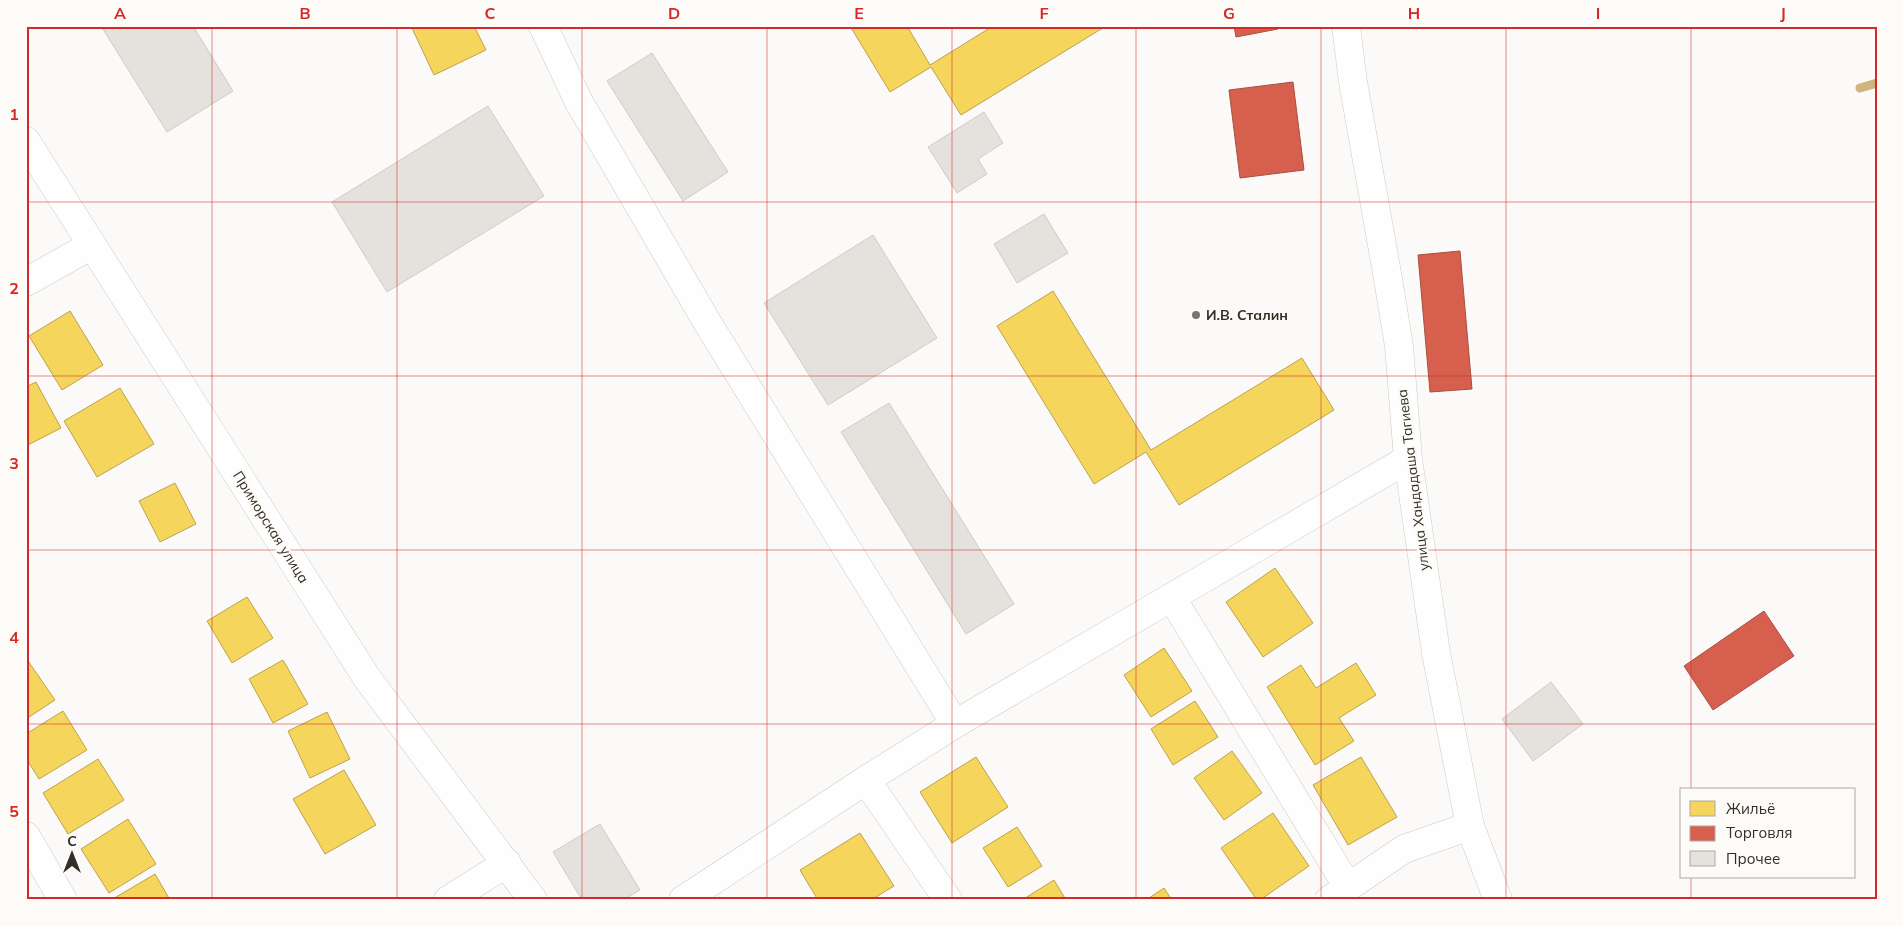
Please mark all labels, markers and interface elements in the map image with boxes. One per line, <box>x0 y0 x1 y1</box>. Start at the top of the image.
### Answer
text: A <box>114 3 126 23</box>
text: B <box>299 3 311 23</box>
text: C <box>485 3 496 23</box>
text: D <box>668 3 680 23</box>
text: E <box>854 3 864 23</box>
text: F <box>1039 3 1049 23</box>
text: G <box>1223 3 1235 23</box>
text: H <box>1408 3 1420 23</box>
text: I <box>1596 3 1600 23</box>
text: J <box>1780 3 1786 23</box>
text: 1 <box>9 104 19 124</box>
text: 2 <box>9 278 19 298</box>
place label: И.В. Сталин <box>1206 306 1288 324</box>
marker: И.В. Сталин <box>1190 309 1202 321</box>
street label: улица Хандадаша Тагиева <box>1393 388 1433 572</box>
text: 3 <box>9 453 19 473</box>
street label: Приморская улица <box>229 468 313 586</box>
text: 4 <box>9 627 19 647</box>
legend <box>1680 788 1856 878</box>
text: Жильё <box>1726 799 1775 818</box>
text: 5 <box>9 801 19 821</box>
text: Торговля <box>1726 823 1793 842</box>
north arrow <box>48 828 98 878</box>
text: С <box>67 832 77 850</box>
text: Прочее <box>1726 849 1780 868</box>

